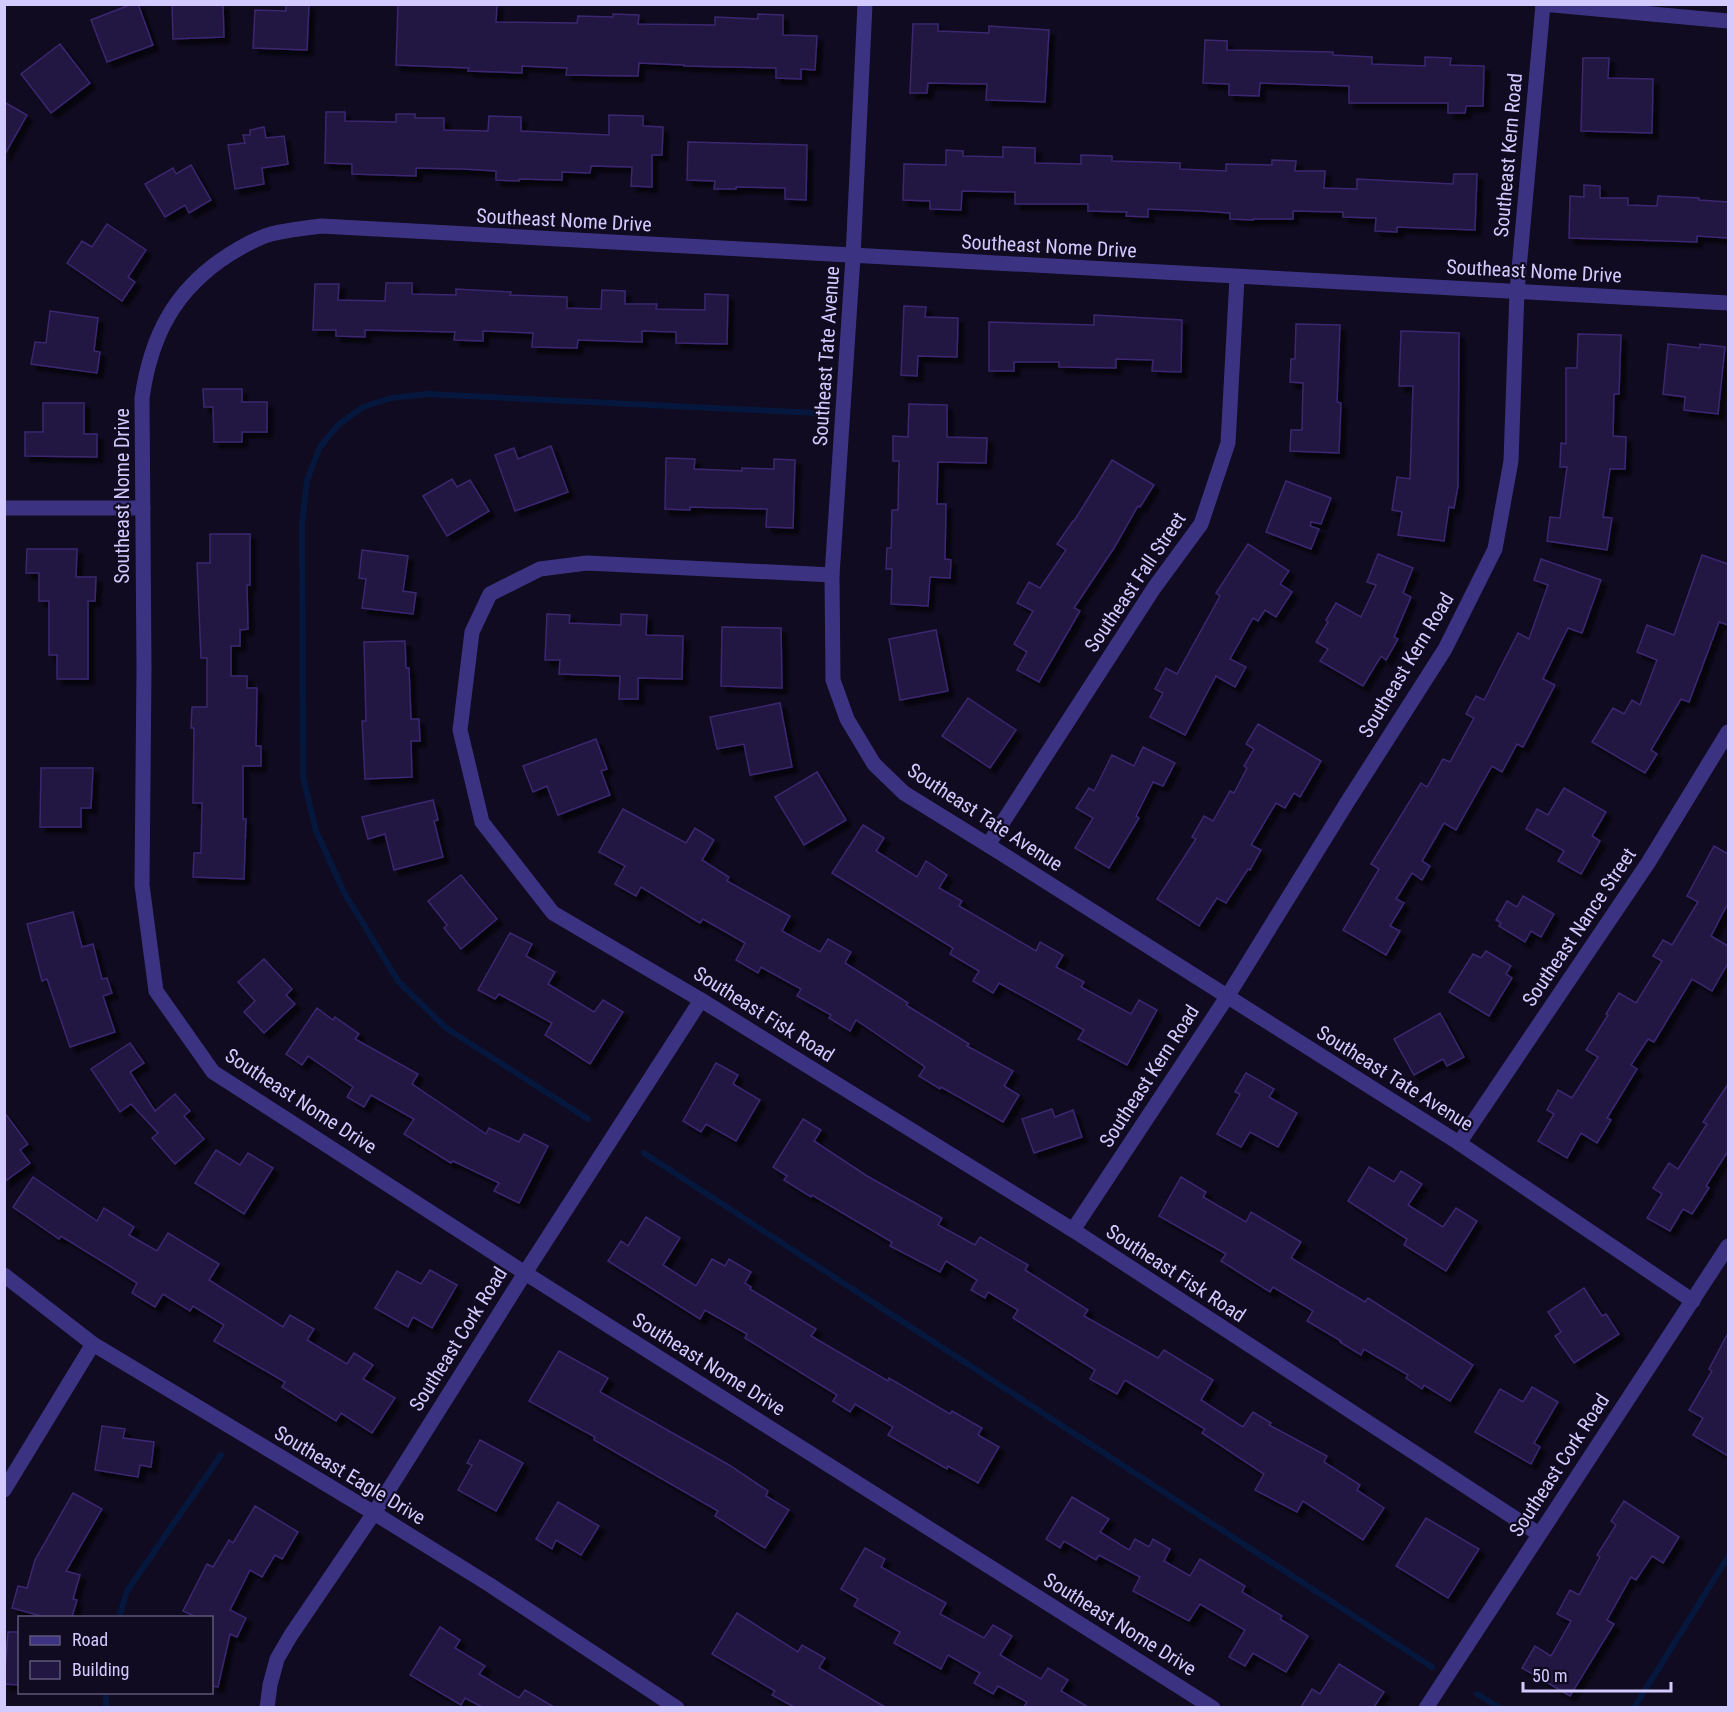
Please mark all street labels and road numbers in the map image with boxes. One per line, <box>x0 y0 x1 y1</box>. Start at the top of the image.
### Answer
street label: Southeast Kern Road <box>1489 72 1527 238</box>
street label: Southeast Nome Drive <box>476 203 652 237</box>
street label: Southeast Nome Drive <box>961 229 1137 263</box>
street label: Southeast Nome Drive <box>1446 254 1622 288</box>
street label: Southeast Tate Avenue <box>808 265 844 447</box>
street label: Southeast Nome Drive <box>110 408 134 584</box>
street label: Southeast Fall Street <box>1079 507 1191 657</box>
street label: Southeast Kern Road <box>1353 588 1459 742</box>
street label: Southeast Tate Avenue <box>903 758 1067 876</box>
street label: Southeast Nance Street <box>1517 843 1641 1011</box>
street label: Southeast Fisk Road <box>689 961 839 1067</box>
street label: Southeast Kern Road <box>1094 1000 1204 1152</box>
street label: Southeast Tate Avenue <box>1312 1020 1478 1136</box>
street label: Southeast Nome Drive <box>221 1043 381 1159</box>
street label: Southeast Fisk Road <box>1102 1219 1250 1327</box>
street label: Southeast Cork Road <box>404 1262 512 1416</box>
street label: Southeast Nome Drive <box>628 1307 790 1421</box>
street label: Southeast Cork Road <box>1504 1389 1614 1541</box>
street label: Southeast Eagle Drive <box>270 1420 430 1530</box>
street label: Southeast Nome Drive <box>1039 1567 1201 1681</box>

